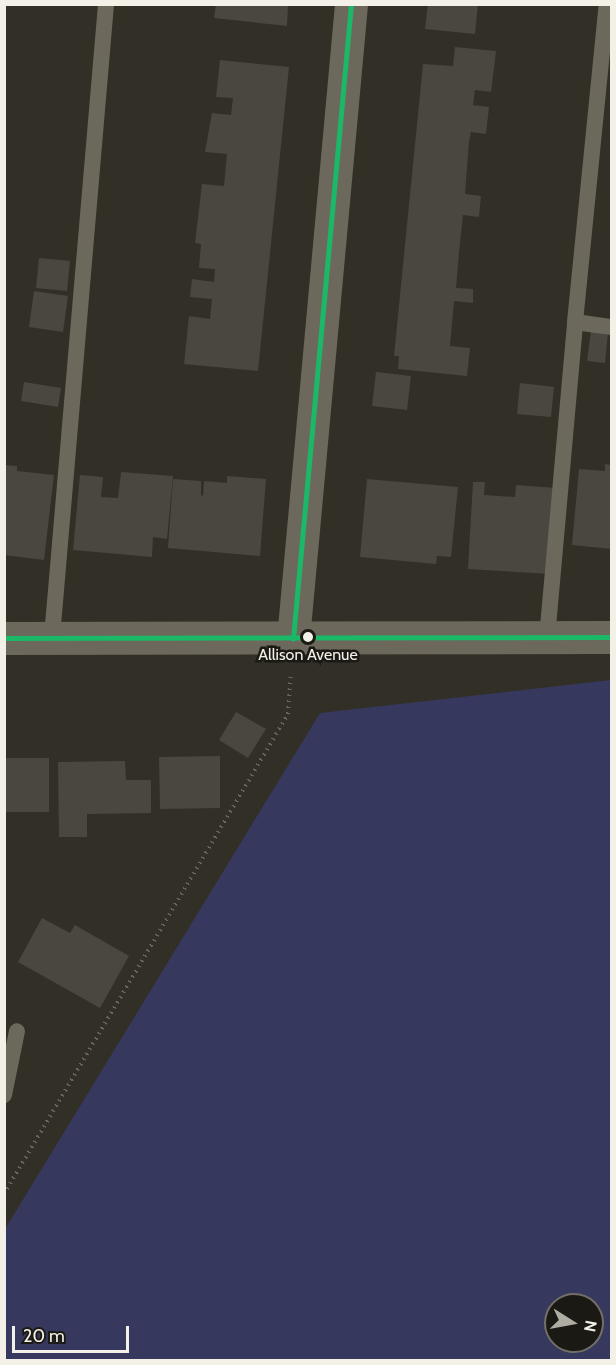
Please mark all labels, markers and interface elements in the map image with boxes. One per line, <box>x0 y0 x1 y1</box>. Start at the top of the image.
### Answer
marker: Allison Avenue <box>302 631 314 643</box>
place label: Allison Avenue <box>258 645 358 665</box>
north arrow <box>544 1293 604 1353</box>
scale bar <box>15 1314 132 1352</box>
text: N <box>580 1319 601 1334</box>
text: 20 m <box>23 1325 65 1347</box>

